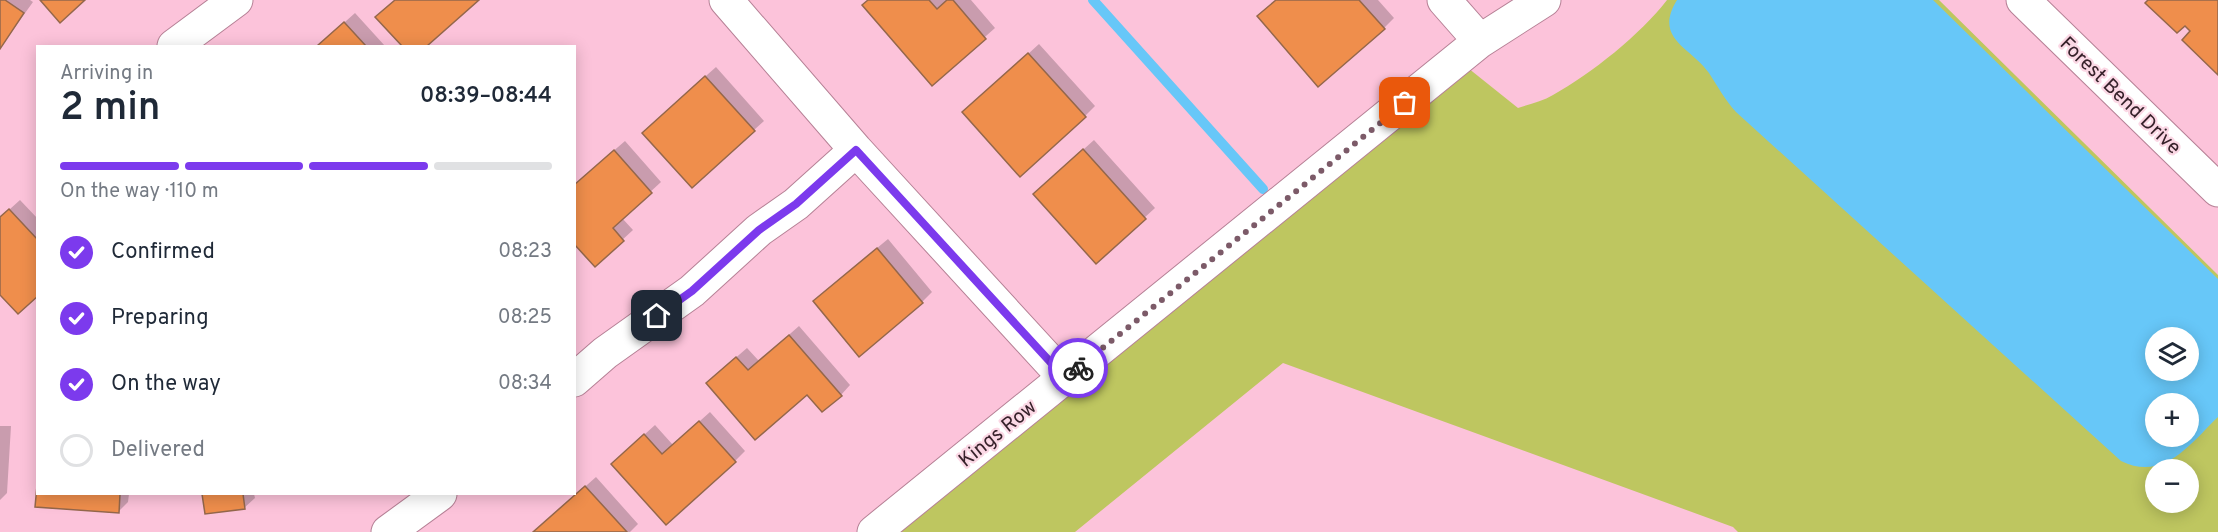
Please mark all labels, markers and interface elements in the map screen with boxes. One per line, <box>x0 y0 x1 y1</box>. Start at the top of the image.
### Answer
street label: Forest Bend Drive <box>2053 32 2186 161</box>
text: Arriving in <box>60 61 153 87</box>
pin <box>1379 77 1430 128</box>
text: 08:39–08:44 <box>420 83 552 110</box>
text: 2 min <box>60 85 161 134</box>
icon: bag <box>1388 86 1421 119</box>
text: On the way · 110 m <box>60 179 219 205</box>
icon: check <box>60 236 93 269</box>
text: Confirmed <box>111 239 215 266</box>
text: 08:23 <box>498 239 552 265</box>
pin <box>631 290 682 341</box>
icon: home <box>640 299 673 332</box>
icon: check <box>60 302 93 335</box>
text: Preparing <box>111 305 209 332</box>
text: 08:25 <box>498 305 552 331</box>
map controls <box>2145 327 2199 513</box>
button: layers <box>2145 327 2199 381</box>
courier <box>1048 338 1108 398</box>
icon: bike <box>1062 352 1095 385</box>
icon: check <box>60 368 93 401</box>
text: On the way <box>111 371 221 398</box>
text: 08:34 <box>498 371 552 397</box>
button: + <box>2145 393 2199 447</box>
street label: Kings Row <box>954 395 1043 474</box>
text: Delivered <box>111 437 205 464</box>
button: − <box>2145 459 2199 513</box>

